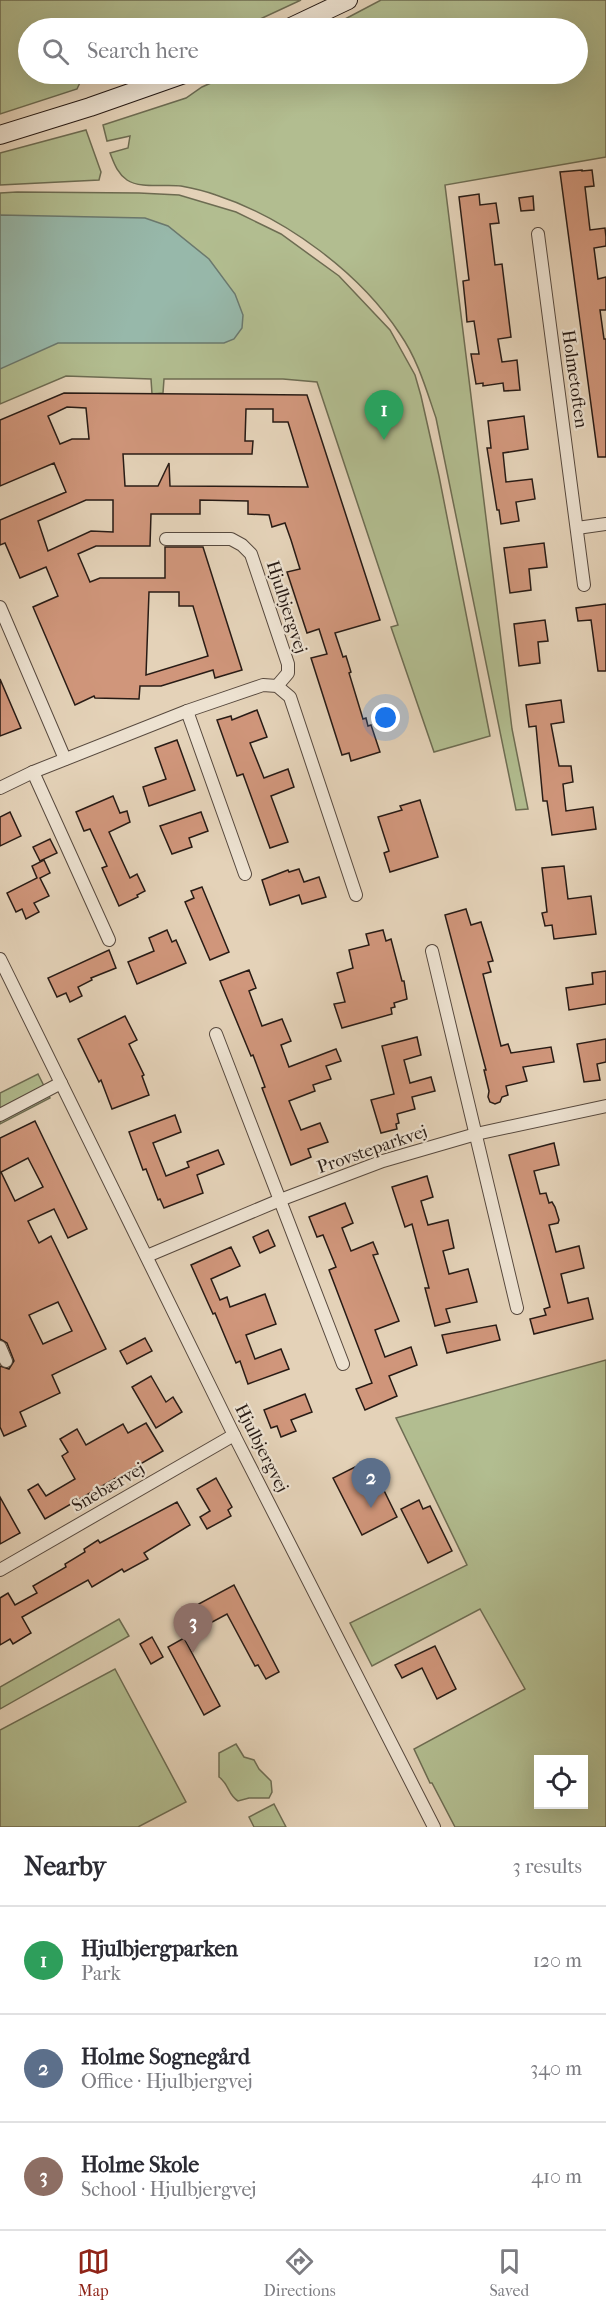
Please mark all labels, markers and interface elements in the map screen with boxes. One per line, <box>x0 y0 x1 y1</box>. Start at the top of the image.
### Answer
search box <box>18 18 588 84</box>
icon: search <box>39 35 72 68</box>
text: Search here <box>87 38 199 64</box>
street label: Holmetoften <box>557 329 592 430</box>
pin: 1 <box>364 390 404 440</box>
street label: Hjulbjergvej <box>262 558 311 656</box>
your location <box>371 703 400 732</box>
street label: Provsteparkvej <box>314 1121 430 1178</box>
street label: Hjulbjergvej <box>230 1401 293 1496</box>
street label: Snebærvej <box>68 1458 148 1517</box>
pin: 2 <box>352 1458 391 1508</box>
pin: 3 <box>174 1604 212 1653</box>
map controls <box>534 1755 588 1809</box>
button: locate <box>534 1755 588 1809</box>
text: Nearby <box>24 1851 106 1882</box>
text: 3 results <box>513 1855 582 1878</box>
text: Hjulbjergparken <box>81 1936 238 1962</box>
text: 1 <box>40 1949 47 1972</box>
text: 120 m <box>533 1949 582 1972</box>
text: Park <box>81 1962 121 1985</box>
text: Holme Sognegård <box>81 2044 250 2070</box>
text: 2 <box>38 2057 49 2080</box>
text: 340 m <box>530 2057 582 2080</box>
text: Office · Hjulbjergvej <box>81 2070 253 2093</box>
text: Holme Skole <box>81 2152 199 2178</box>
text: 3 <box>39 2165 48 2188</box>
text: 410 m <box>531 2165 582 2188</box>
text: School · Hjulbjergvej <box>81 2178 256 2201</box>
tab: Map <box>77 2245 110 2300</box>
tab: Directions <box>264 2245 336 2300</box>
tab: Saved <box>489 2245 529 2300</box>

